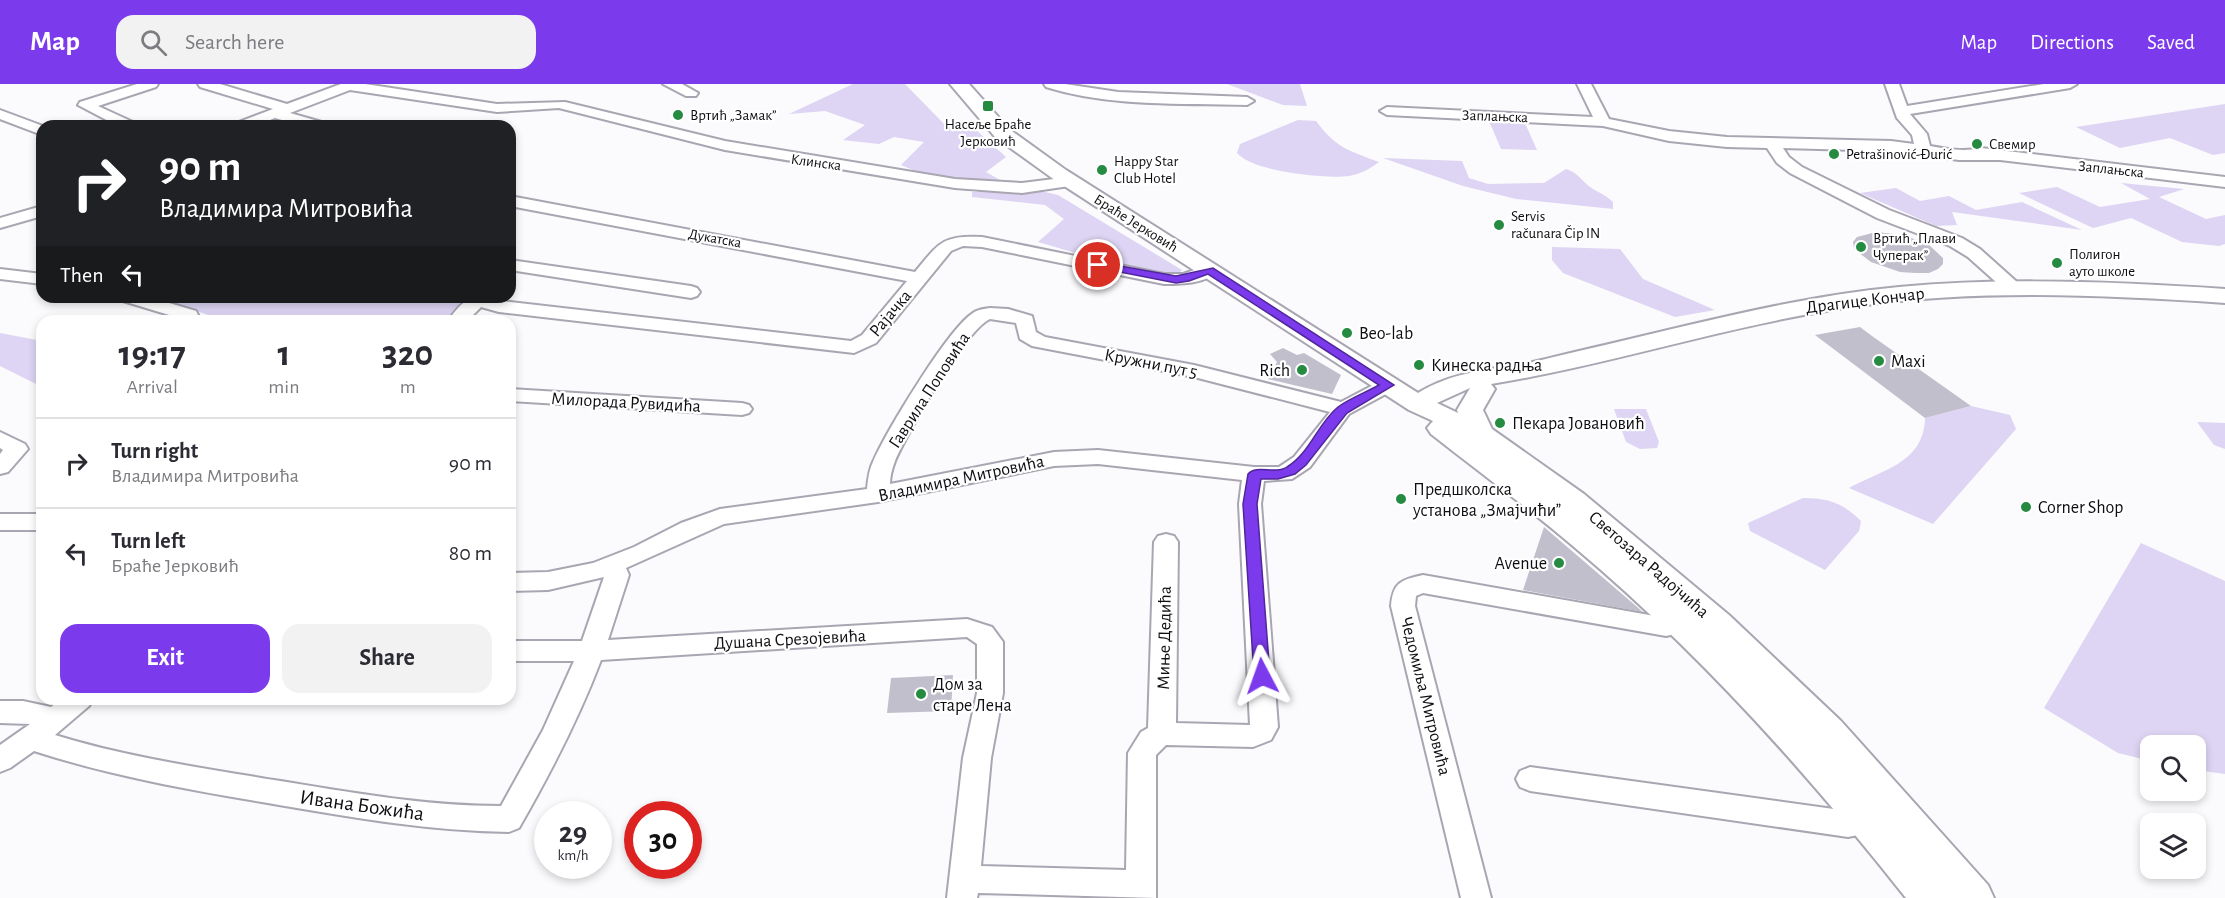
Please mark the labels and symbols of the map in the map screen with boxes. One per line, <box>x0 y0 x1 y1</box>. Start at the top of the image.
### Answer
marker: Насеље Браће Јерковић <box>981 99 995 113</box>
marker: Вртић „Замак” <box>671 108 685 122</box>
place label: Вртић „Замак” <box>690 108 776 123</box>
street label: Заплањска <box>1462 108 1528 125</box>
place label: Насеље Браће Јерковић <box>945 117 1032 149</box>
marker: Свемир <box>1970 137 1984 151</box>
place label: Свемир <box>1989 137 2036 152</box>
marker: Petrašinović-Đurić <box>1827 147 1841 161</box>
place label: Petrašinović-Đurić <box>1846 147 1952 162</box>
street label: Клинска <box>790 152 842 173</box>
place label: Happy Star Club Hotel <box>1114 154 1178 186</box>
street label: Заплањска <box>2077 159 2145 180</box>
marker: Happy Star Club Hotel <box>1095 163 1109 177</box>
street label: Браће Јерковић <box>1091 192 1180 255</box>
place label: Servis računara Čip IN <box>1511 209 1600 241</box>
marker: Servis računara Čip IN <box>1492 218 1506 232</box>
street label: Дукатска <box>687 226 743 251</box>
place label: Вртић „Плави Чуперак” <box>1873 231 1956 263</box>
pin <box>1072 239 1123 290</box>
marker: Вртић „Плави Чуперак” <box>1854 240 1868 254</box>
place label: Полигон ауто школе <box>2069 247 2135 279</box>
marker: Полигон ауто школе <box>2050 256 2064 270</box>
street label: Драгице Кончар <box>1805 285 1925 317</box>
street label: Рајачка <box>866 287 915 340</box>
place label: Beo-lab <box>1359 325 1413 343</box>
marker: Beo-lab <box>1340 326 1354 340</box>
street label: Гаврила Поповића <box>886 329 974 452</box>
street label: Кружни пут 5 <box>1103 346 1199 382</box>
place label: Maxi <box>1891 353 1926 371</box>
marker: Maxi <box>1872 354 1886 368</box>
place label: Кинеска радња <box>1431 357 1542 375</box>
marker: Кинеска радња <box>1412 358 1426 372</box>
place label: Rich <box>1259 362 1290 380</box>
marker: Rich <box>1295 363 1309 377</box>
street label: Милорада Рувидића <box>551 390 701 416</box>
place label: Пекара Јовановић <box>1512 415 1645 433</box>
marker: Пекара Јовановић <box>1493 416 1507 430</box>
street label: Владимира Митровића <box>877 453 1046 505</box>
place label: Предшколска установа „Змајчићи” <box>1412 481 1561 520</box>
marker: Предшколска установа „Змајчићи” <box>1394 492 1408 506</box>
place label: Corner Shop <box>2038 499 2124 517</box>
marker: Corner Shop <box>2019 500 2033 514</box>
street label: Светозара Радојчића <box>1585 508 1712 622</box>
place label: Avenue <box>1495 555 1547 573</box>
marker: Avenue <box>1552 556 1566 570</box>
street label: Миње Дедића <box>1155 586 1175 690</box>
street label: Чедомиља Митровића <box>1397 615 1453 777</box>
street label: Душана Срезојевића <box>714 627 867 653</box>
position arrow <box>1230 644 1294 708</box>
place label: Дом за старе Лена <box>933 676 1012 715</box>
marker: Дом за старе Лена <box>914 687 928 701</box>
street label: Ивана Божића <box>299 786 426 825</box>
speed limit sign: 30 <box>624 801 702 879</box>

